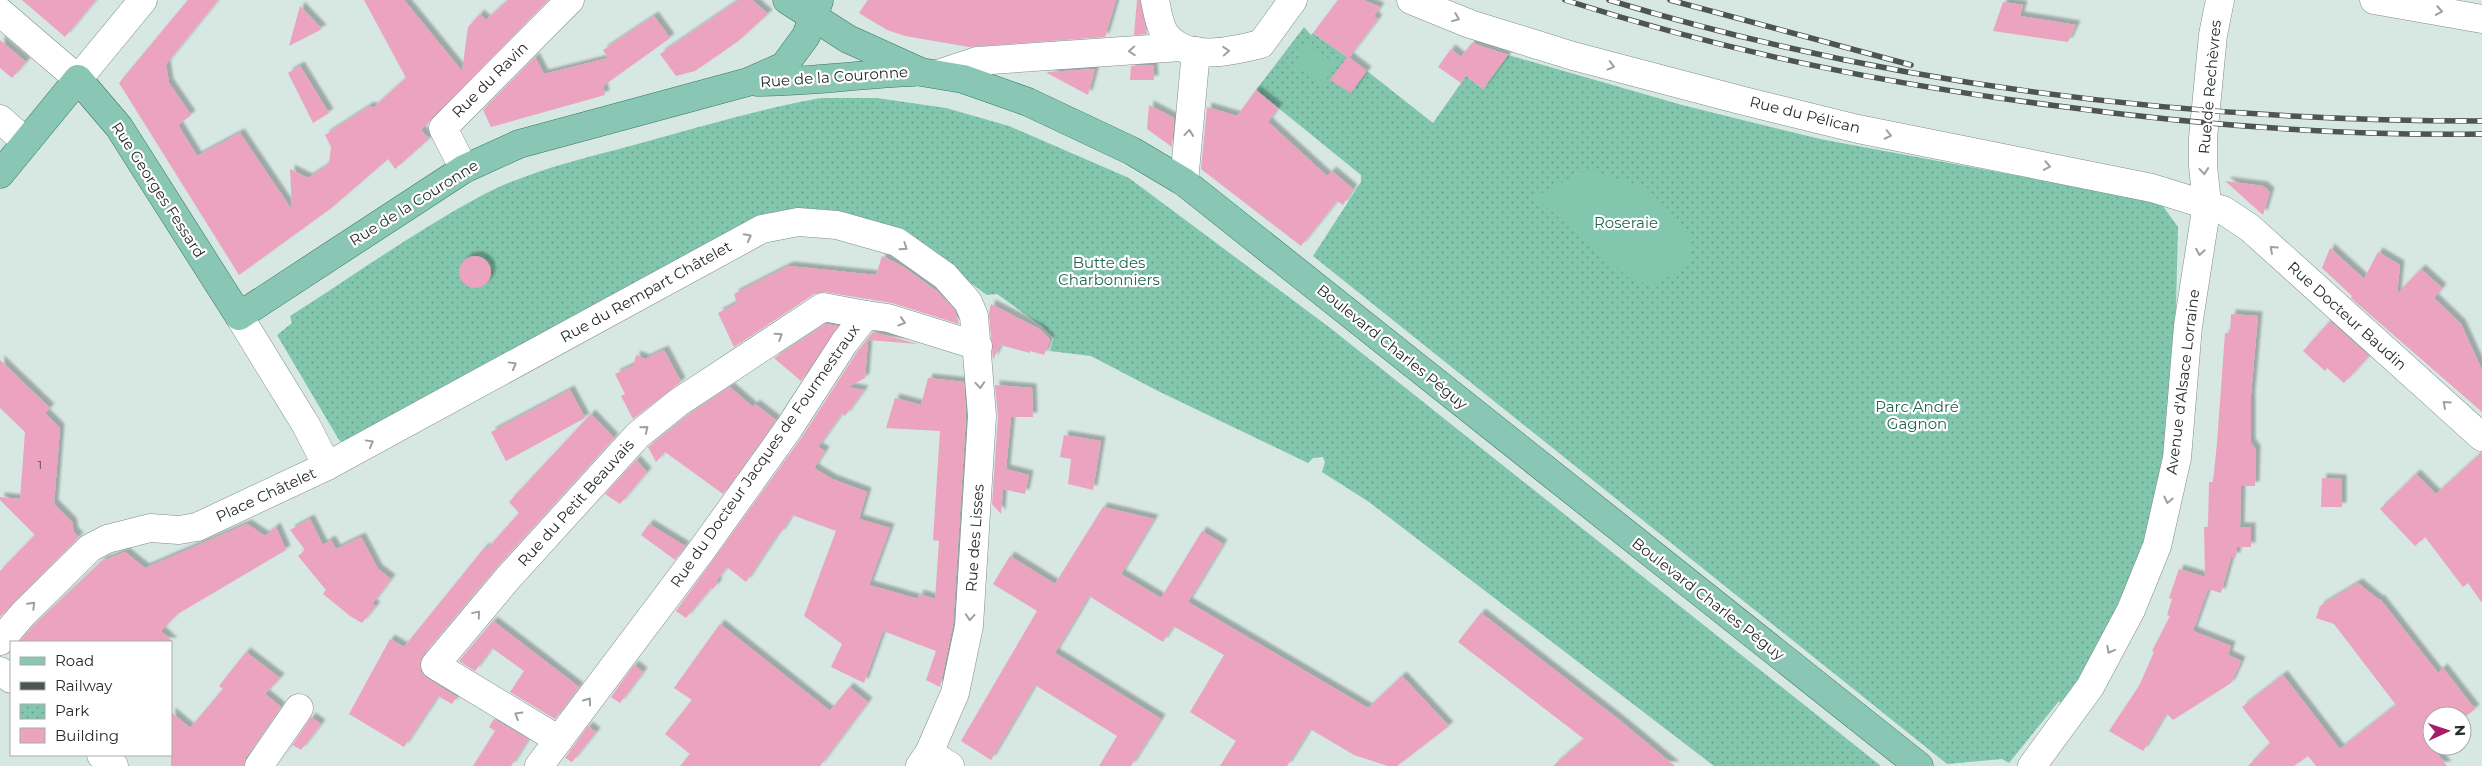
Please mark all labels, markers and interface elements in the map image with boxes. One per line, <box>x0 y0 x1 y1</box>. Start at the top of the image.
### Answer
one-way arrow <box>2435 6 2444 16</box>
one-way arrow <box>1451 12 1460 22</box>
street label: Rue de Rechèvres <box>2194 19 2225 155</box>
street label: Rue du Ravin <box>448 38 532 122</box>
one-way arrow <box>1128 45 1136 56</box>
one-way arrow <box>1222 45 1230 56</box>
one-way arrow <box>1607 60 1616 71</box>
street label: Rue de la Couronne <box>759 62 909 91</box>
street label: Rue du Pélican <box>1748 92 1862 137</box>
street label: Rue Georges Fessard <box>107 118 209 261</box>
one-way arrow <box>1183 129 1194 137</box>
one-way arrow <box>1883 129 1892 139</box>
street label: Rue de la Couronne <box>346 155 482 250</box>
one-way arrow <box>2043 161 2052 171</box>
one-way arrow <box>2198 167 2209 175</box>
park label: Roseraie <box>1594 213 1658 232</box>
one-way arrow <box>742 233 751 243</box>
street label: Rue du Rempart Châtelet <box>557 237 735 347</box>
one-way arrow <box>898 241 907 250</box>
one-way arrow <box>2269 246 2278 255</box>
one-way arrow <box>2195 248 2205 256</box>
park label: Butte des Charbonniers <box>1058 253 1160 289</box>
street label: Rue Docteur Baudin <box>2284 257 2411 374</box>
street label: Boulevard Charles Péguy <box>1313 280 1472 414</box>
street label: Avenue d'Alsace Lorraine <box>2162 288 2203 476</box>
one-way arrow <box>897 316 905 326</box>
street label: Rue du Docteur Jacques de Fourmestraux <box>666 320 863 591</box>
one-way arrow <box>773 333 782 343</box>
one-way arrow <box>507 361 516 371</box>
one-way arrow <box>975 381 986 389</box>
park label: Parc André Gagnon <box>1875 397 1959 433</box>
one-way arrow <box>2442 401 2451 410</box>
one-way arrow <box>640 426 649 435</box>
street label: Rue du Petit Beauvais <box>513 435 638 570</box>
one-way arrow <box>365 439 374 449</box>
house number: 1 <box>38 457 42 472</box>
street label: Place Châtelet <box>213 463 319 526</box>
street label: Rue des Lisses <box>961 483 988 593</box>
one-way arrow <box>2163 495 2174 504</box>
street label: Boulevard Charles Péguy <box>1628 533 1789 665</box>
one-way arrow <box>27 602 36 611</box>
one-way arrow <box>472 611 480 620</box>
one-way arrow <box>964 613 975 621</box>
legend <box>10 641 172 756</box>
one-way arrow <box>2106 645 2116 654</box>
text: Road <box>55 651 94 670</box>
text: Railway <box>55 676 113 695</box>
one-way arrow <box>582 697 591 707</box>
text: Park <box>55 701 89 720</box>
north arrow <box>2422 706 2472 756</box>
one-way arrow <box>514 711 523 721</box>
text: N <box>2451 724 2469 736</box>
text: Building <box>55 726 119 745</box>

